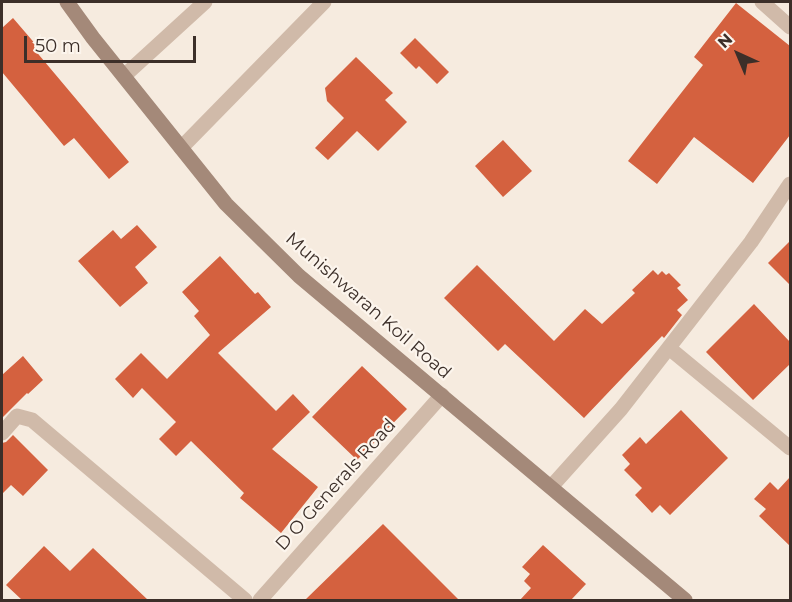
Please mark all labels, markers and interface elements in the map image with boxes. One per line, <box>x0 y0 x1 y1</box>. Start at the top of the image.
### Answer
scale bar <box>27 24 200 62</box>
north arrow <box>708 24 768 84</box>
text: N <box>714 29 736 52</box>
text: 50 m <box>35 35 81 57</box>
street label: Munishwaran Koil Road <box>281 228 455 384</box>
street label: D O Generals Road <box>271 415 401 555</box>

